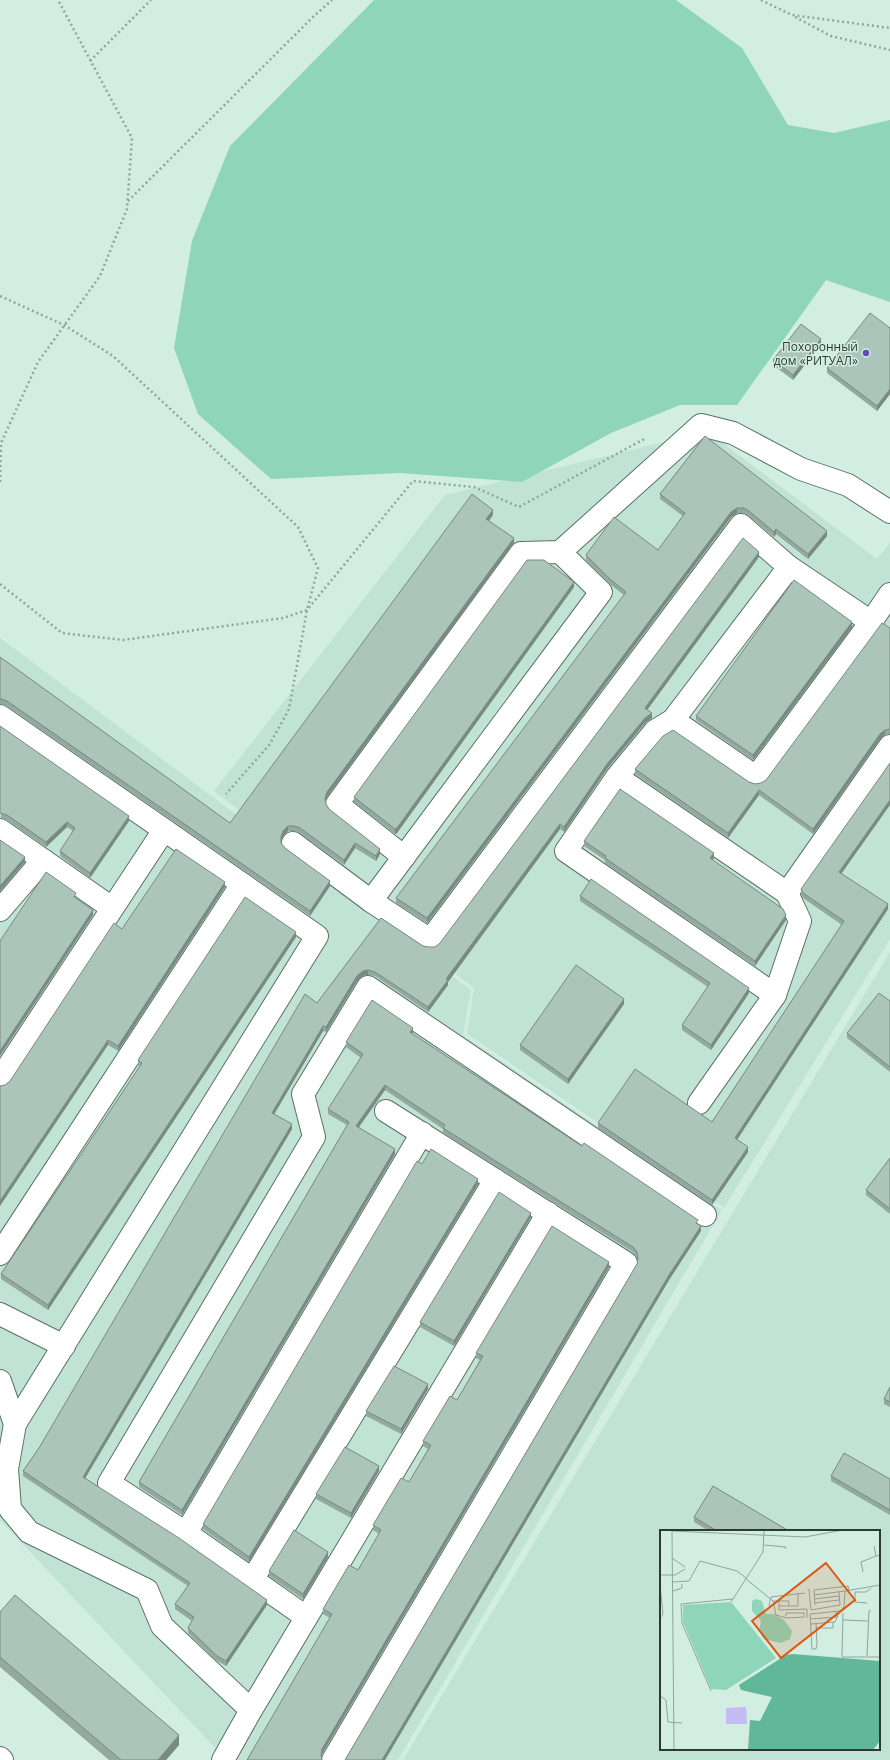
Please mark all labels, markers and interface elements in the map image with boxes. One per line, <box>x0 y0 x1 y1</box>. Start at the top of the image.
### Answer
place label: Похоронный дом «РИТУАЛ» <box>774 338 858 369</box>
marker: Похоронный дом «РИТУАЛ» <box>861 348 871 358</box>
inset map <box>660 1530 880 1750</box>

